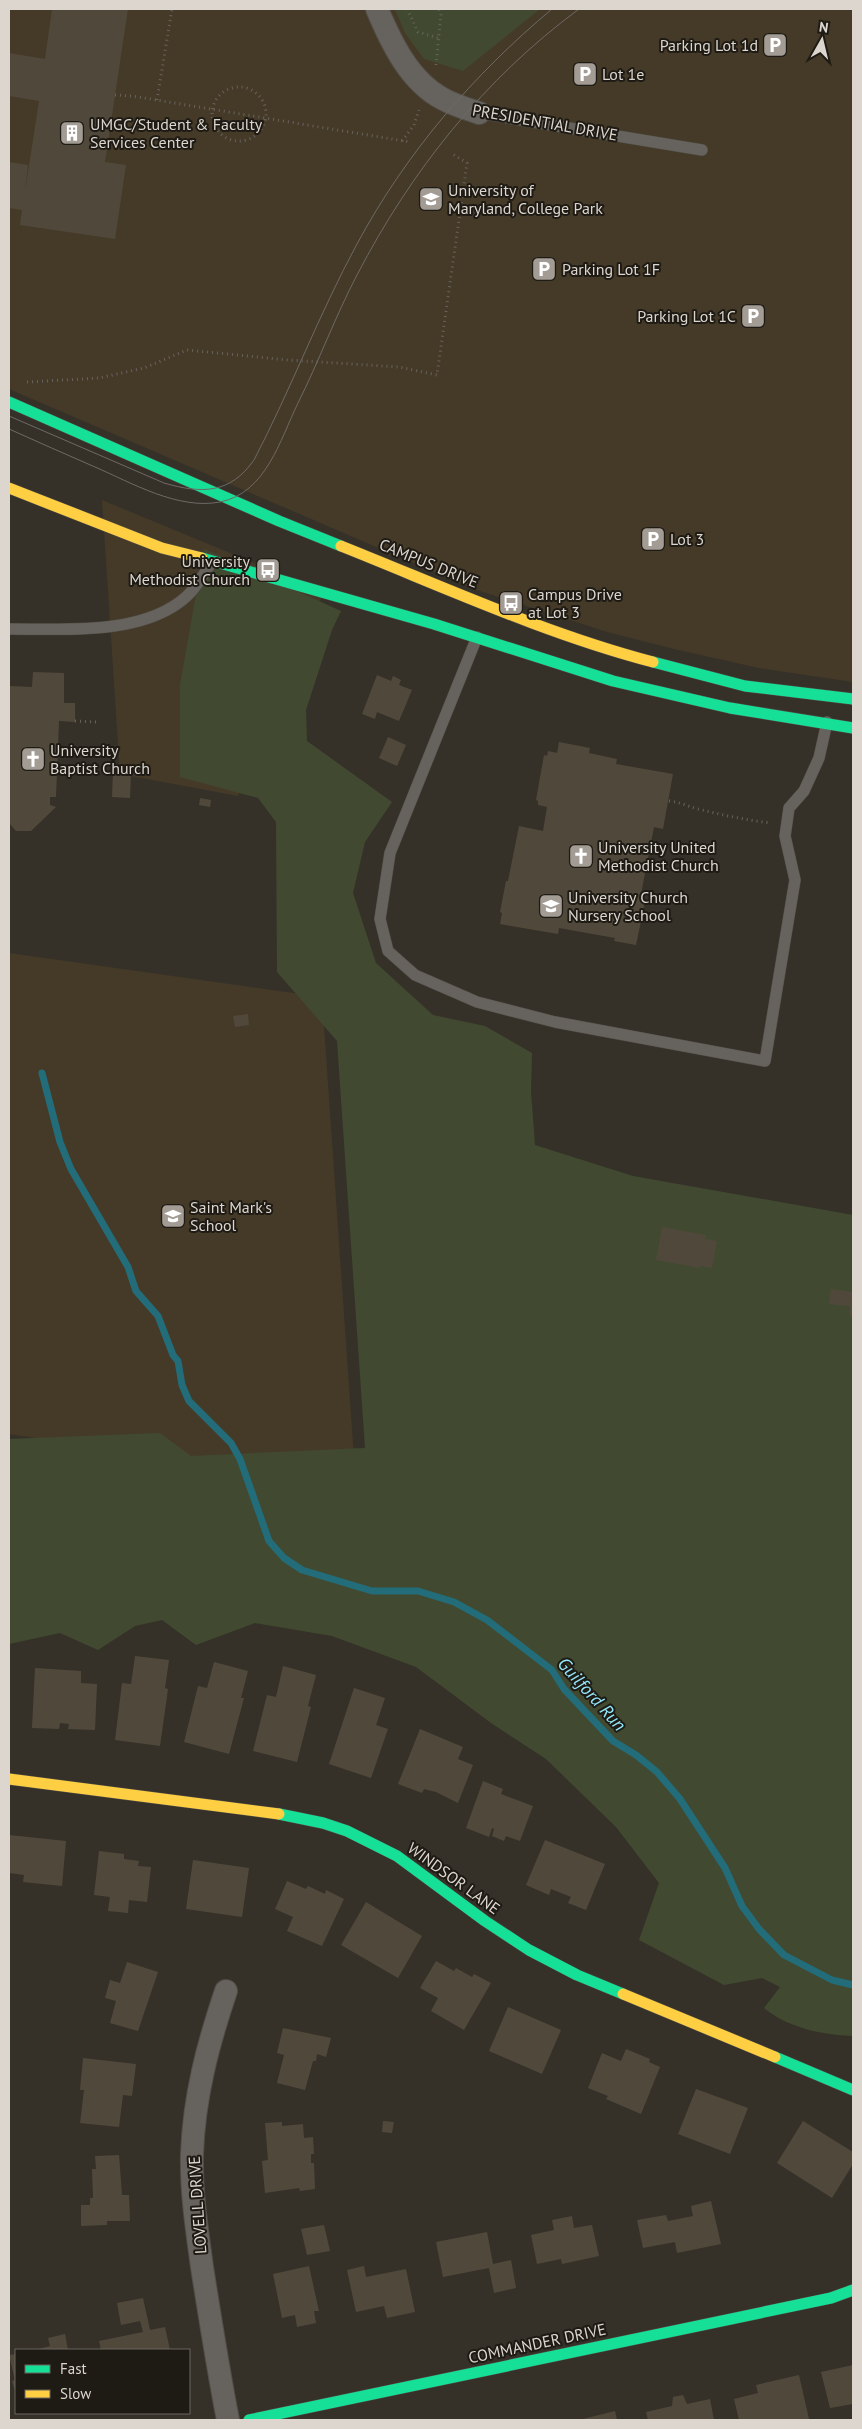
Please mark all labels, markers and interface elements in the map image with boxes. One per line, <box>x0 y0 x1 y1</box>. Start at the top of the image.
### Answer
north arrow <box>797 15 847 65</box>
text: N <box>818 18 830 37</box>
parking icon: Parking Lot 1d <box>762 32 788 58</box>
place label: Parking Lot 1d <box>660 35 758 55</box>
parking icon: Lot 1e <box>572 61 598 87</box>
place label: Lot 1e <box>602 64 644 84</box>
street label: PRESIDENTIAL DRIVE <box>471 99 619 145</box>
place label: UMGC/Student & Faculty Services Center <box>90 114 263 152</box>
building icon: UMGC/Student & Faculty Services Center <box>59 120 85 146</box>
place label: University of Maryland, College Park <box>448 180 603 218</box>
school or university icon: University of Maryland, College Park <box>418 186 444 212</box>
parking icon: Parking Lot 1F <box>531 256 557 282</box>
place label: Parking Lot 1F <box>562 259 660 279</box>
parking icon: Parking Lot 1C <box>740 303 766 329</box>
place label: Parking Lot 1C <box>637 306 736 326</box>
parking icon: Lot 3 <box>640 526 666 552</box>
place label: Lot 3 <box>670 529 704 549</box>
street label: CAMPUS DRIVE <box>377 534 481 592</box>
place label: University Methodist Church <box>129 551 251 589</box>
bus stop icon: University Methodist Church <box>255 557 281 583</box>
place label: Campus Drive at Lot 3 <box>528 584 622 622</box>
bus stop icon: Campus Drive at Lot 3 <box>498 590 524 616</box>
place label: University Baptist Church <box>50 740 150 778</box>
church icon: University Baptist Church <box>20 746 46 772</box>
place label: University United Methodist Church <box>598 837 719 875</box>
church icon: University United Methodist Church <box>568 843 594 869</box>
place label: University Church Nursery School <box>568 887 688 925</box>
school or university icon: University Church Nursery School <box>538 893 564 919</box>
place label: Saint Mark's School <box>190 1197 272 1235</box>
school or university icon: Saint Mark's School <box>160 1203 186 1229</box>
water label: Guilford Run <box>553 1652 631 1736</box>
street label: WINDSOR LANE <box>404 1838 504 1918</box>
street label: LOVELL DRIVE <box>184 2155 210 2255</box>
street label: COMMANDER DRIVE <box>466 2319 608 2367</box>
legend <box>15 2349 190 2414</box>
text: Fast <box>60 2359 87 2378</box>
text: Slow <box>60 2384 91 2403</box>

